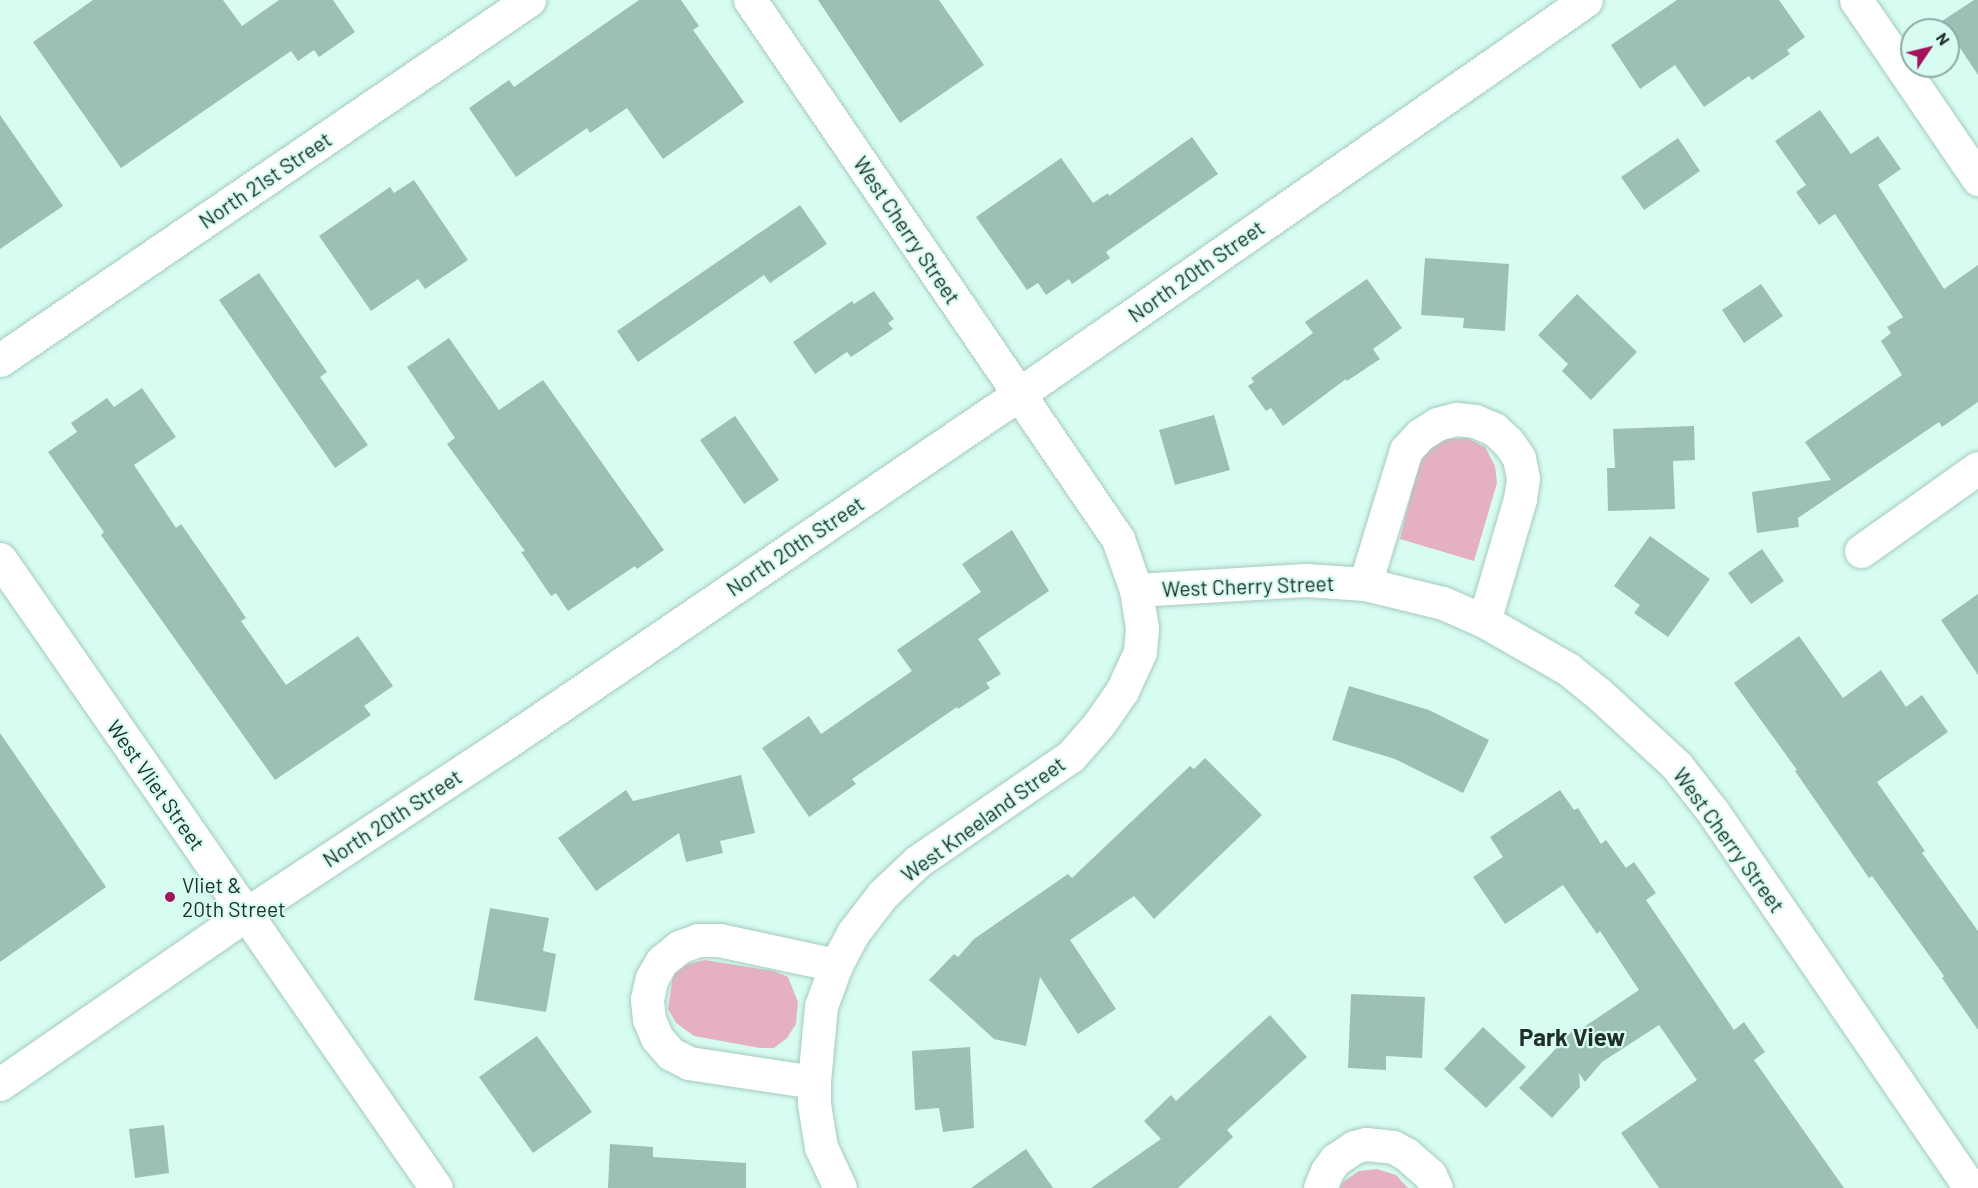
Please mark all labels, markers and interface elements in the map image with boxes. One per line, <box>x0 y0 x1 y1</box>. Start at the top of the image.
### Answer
north arrow <box>1900 18 1960 78</box>
text: N <box>1933 29 1954 48</box>
street label: North 21st Street <box>194 126 336 234</box>
street label: West Cherry Street <box>848 151 966 309</box>
street label: North 20th Street <box>1123 215 1269 327</box>
street label: North 20th Street <box>721 491 869 601</box>
street label: West Cherry Street <box>1161 570 1335 602</box>
street label: West Vliet Street <box>102 715 210 855</box>
street label: West Kneeland Street <box>896 751 1070 887</box>
street label: West Cherry Street <box>1668 763 1790 917</box>
street label: North 20th Street <box>318 764 466 872</box>
place label: Vliet & 20th Street <box>182 872 286 922</box>
marker: Vliet & 20th Street <box>163 890 177 904</box>
district label: Park View <box>1519 1023 1625 1051</box>

